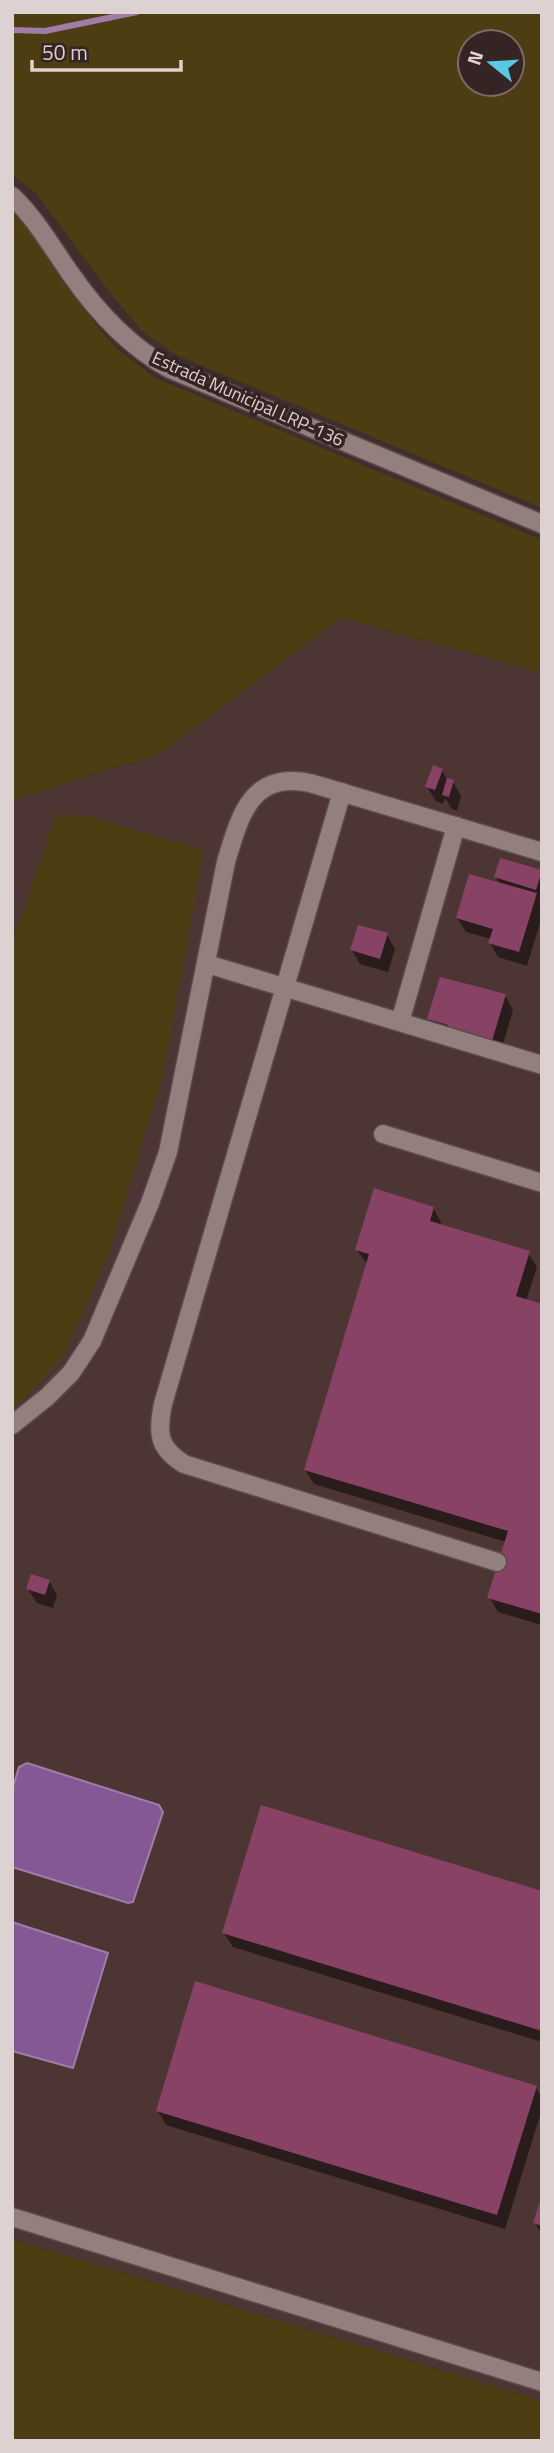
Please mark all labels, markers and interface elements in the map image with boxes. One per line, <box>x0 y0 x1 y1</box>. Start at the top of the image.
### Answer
scale bar <box>32 28 180 72</box>
north arrow <box>456 28 526 98</box>
text: 50 m <box>42 36 88 68</box>
text: N <box>459 47 490 68</box>
street label: Estrada Municipal LRP-136 <box>148 344 348 453</box>

